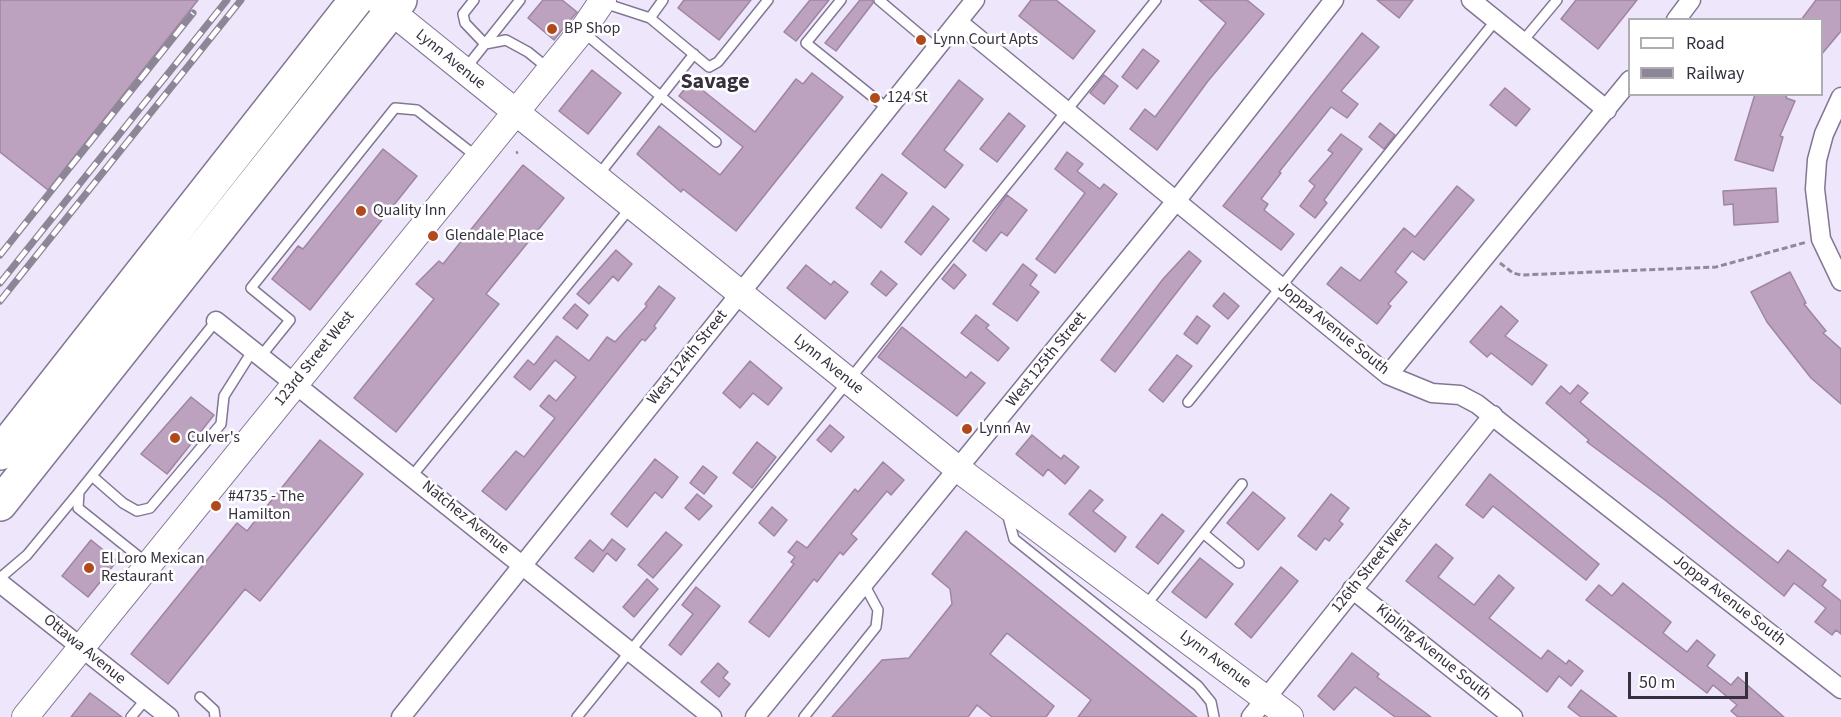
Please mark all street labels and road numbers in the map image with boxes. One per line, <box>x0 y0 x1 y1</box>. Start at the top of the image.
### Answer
street label: Lynn Avenue <box>411 26 489 94</box>
street label: Joppa Avenue South <box>1273 278 1393 380</box>
street label: West 124th Street <box>644 307 732 409</box>
street label: 123rd Street West <box>271 308 359 410</box>
street label: West 125th Street <box>1003 309 1091 411</box>
street label: Lynn Avenue <box>789 331 867 399</box>
street label: Natchez Avenue <box>418 477 512 559</box>
street label: 126th Street West <box>1328 515 1416 617</box>
street label: Joppa Avenue South <box>1669 551 1789 651</box>
street label: Kipling Avenue South <box>1372 601 1494 705</box>
street label: Ottawa Avenue <box>39 611 129 689</box>
street label: Lynn Avenue <box>1175 627 1255 693</box>

